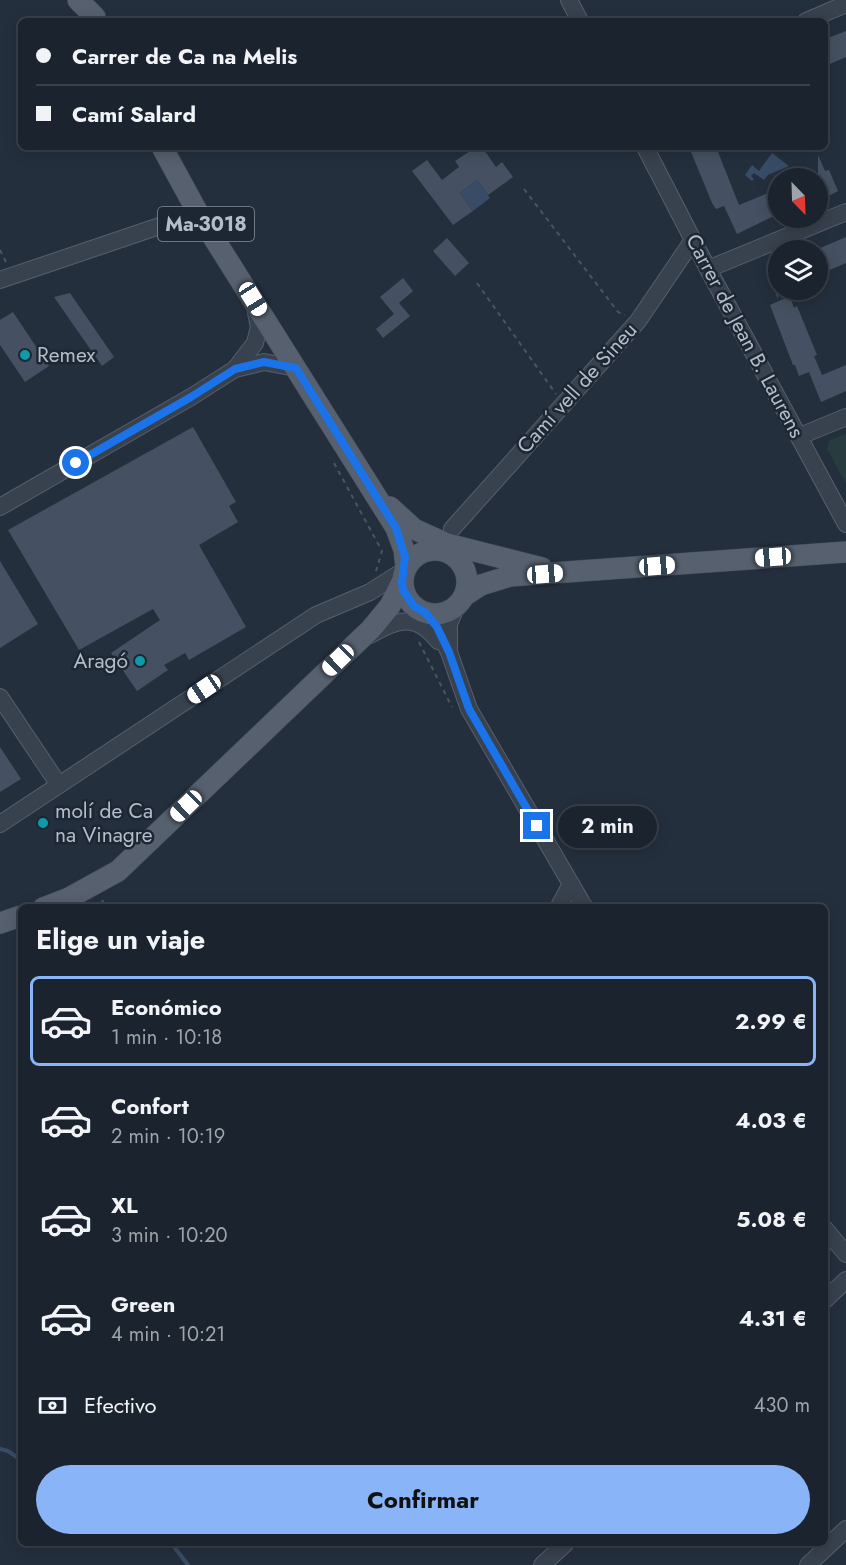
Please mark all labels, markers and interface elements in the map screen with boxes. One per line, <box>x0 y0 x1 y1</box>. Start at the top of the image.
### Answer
text: Carrer de Ca na Melis <box>72 40 297 72</box>
text: Camí Salard <box>72 98 196 130</box>
north arrow <box>768 168 828 228</box>
map controls <box>768 168 828 300</box>
road number: Ma-3018 <box>158 207 254 241</box>
street label: Carrer de Jean B. Laurens <box>678 229 812 443</box>
button: layers <box>768 240 828 300</box>
car <box>236 279 270 319</box>
street label: Camí vell de Sineu <box>510 316 644 460</box>
place label: Remex <box>37 340 95 370</box>
marker: Remex <box>18 348 32 362</box>
route start <box>62 449 89 476</box>
car <box>754 547 792 567</box>
car <box>638 556 676 576</box>
car <box>526 564 564 584</box>
car <box>319 641 357 679</box>
place label: Aragó <box>73 646 128 676</box>
marker: Aragó <box>133 654 147 668</box>
car <box>184 671 224 707</box>
car <box>167 787 205 825</box>
place label: molí de Ca na Vinagre <box>55 796 153 850</box>
callout: 2 min <box>558 805 657 847</box>
route end <box>523 812 550 839</box>
text: 2 min <box>581 812 634 841</box>
marker: molí de Ca na Vinagre <box>36 816 50 830</box>
text: Elige un viaje <box>36 920 205 959</box>
text: Económico <box>111 991 222 1023</box>
icon: car <box>39 994 93 1048</box>
text: 2.99 € <box>735 1005 807 1037</box>
text: 1 min · 10:18 <box>111 1023 222 1052</box>
text: Confort <box>111 1090 189 1122</box>
icon: car <box>39 1093 93 1147</box>
text: 4.03 € <box>735 1104 807 1136</box>
text: 2 min · 10:19 <box>111 1122 225 1151</box>
text: XL <box>111 1189 138 1221</box>
icon: car <box>39 1192 93 1246</box>
text: 5.08 € <box>736 1203 807 1235</box>
text: 3 min · 10:20 <box>111 1221 228 1250</box>
text: Green <box>111 1288 175 1320</box>
icon: car <box>39 1291 93 1345</box>
text: 4.31 € <box>739 1302 807 1334</box>
text: 4 min · 10:21 <box>111 1320 225 1349</box>
icon: cash <box>36 1389 69 1422</box>
text: Efectivo <box>84 1389 157 1421</box>
text: 430 m <box>754 1391 810 1420</box>
button: Confirmar <box>36 1465 810 1534</box>

